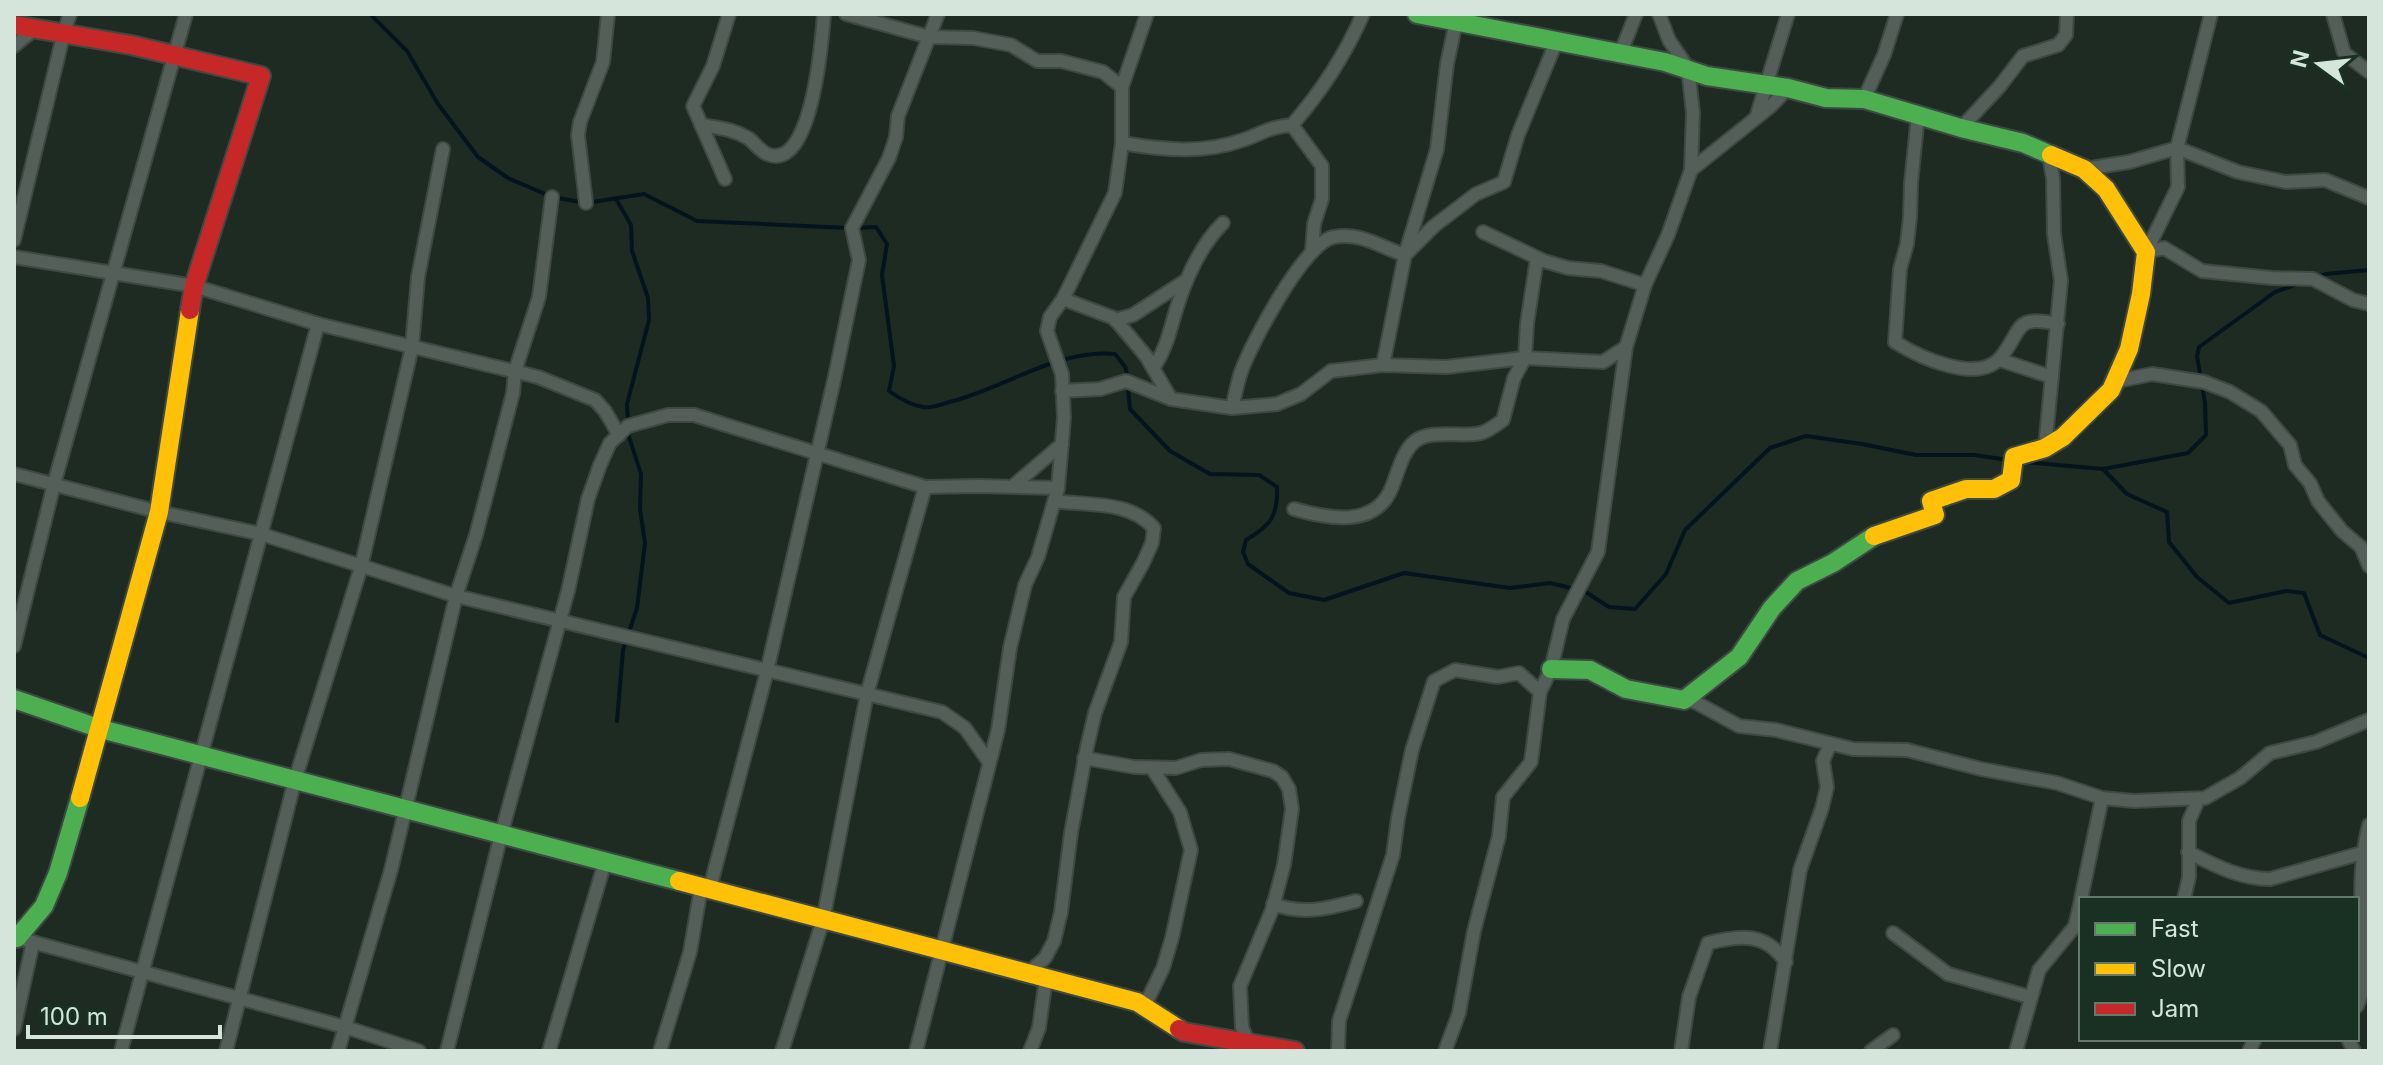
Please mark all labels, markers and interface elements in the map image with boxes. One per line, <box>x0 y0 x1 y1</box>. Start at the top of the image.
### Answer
north arrow <box>2279 24 2359 104</box>
text: N <box>2285 47 2314 70</box>
legend <box>2079 897 2359 1041</box>
text: Fast <box>2151 914 2199 943</box>
text: Slow <box>2151 954 2206 983</box>
scale bar <box>28 989 220 1039</box>
text: Jam <box>2151 994 2199 1023</box>
text: 100 m <box>40 1002 108 1031</box>

